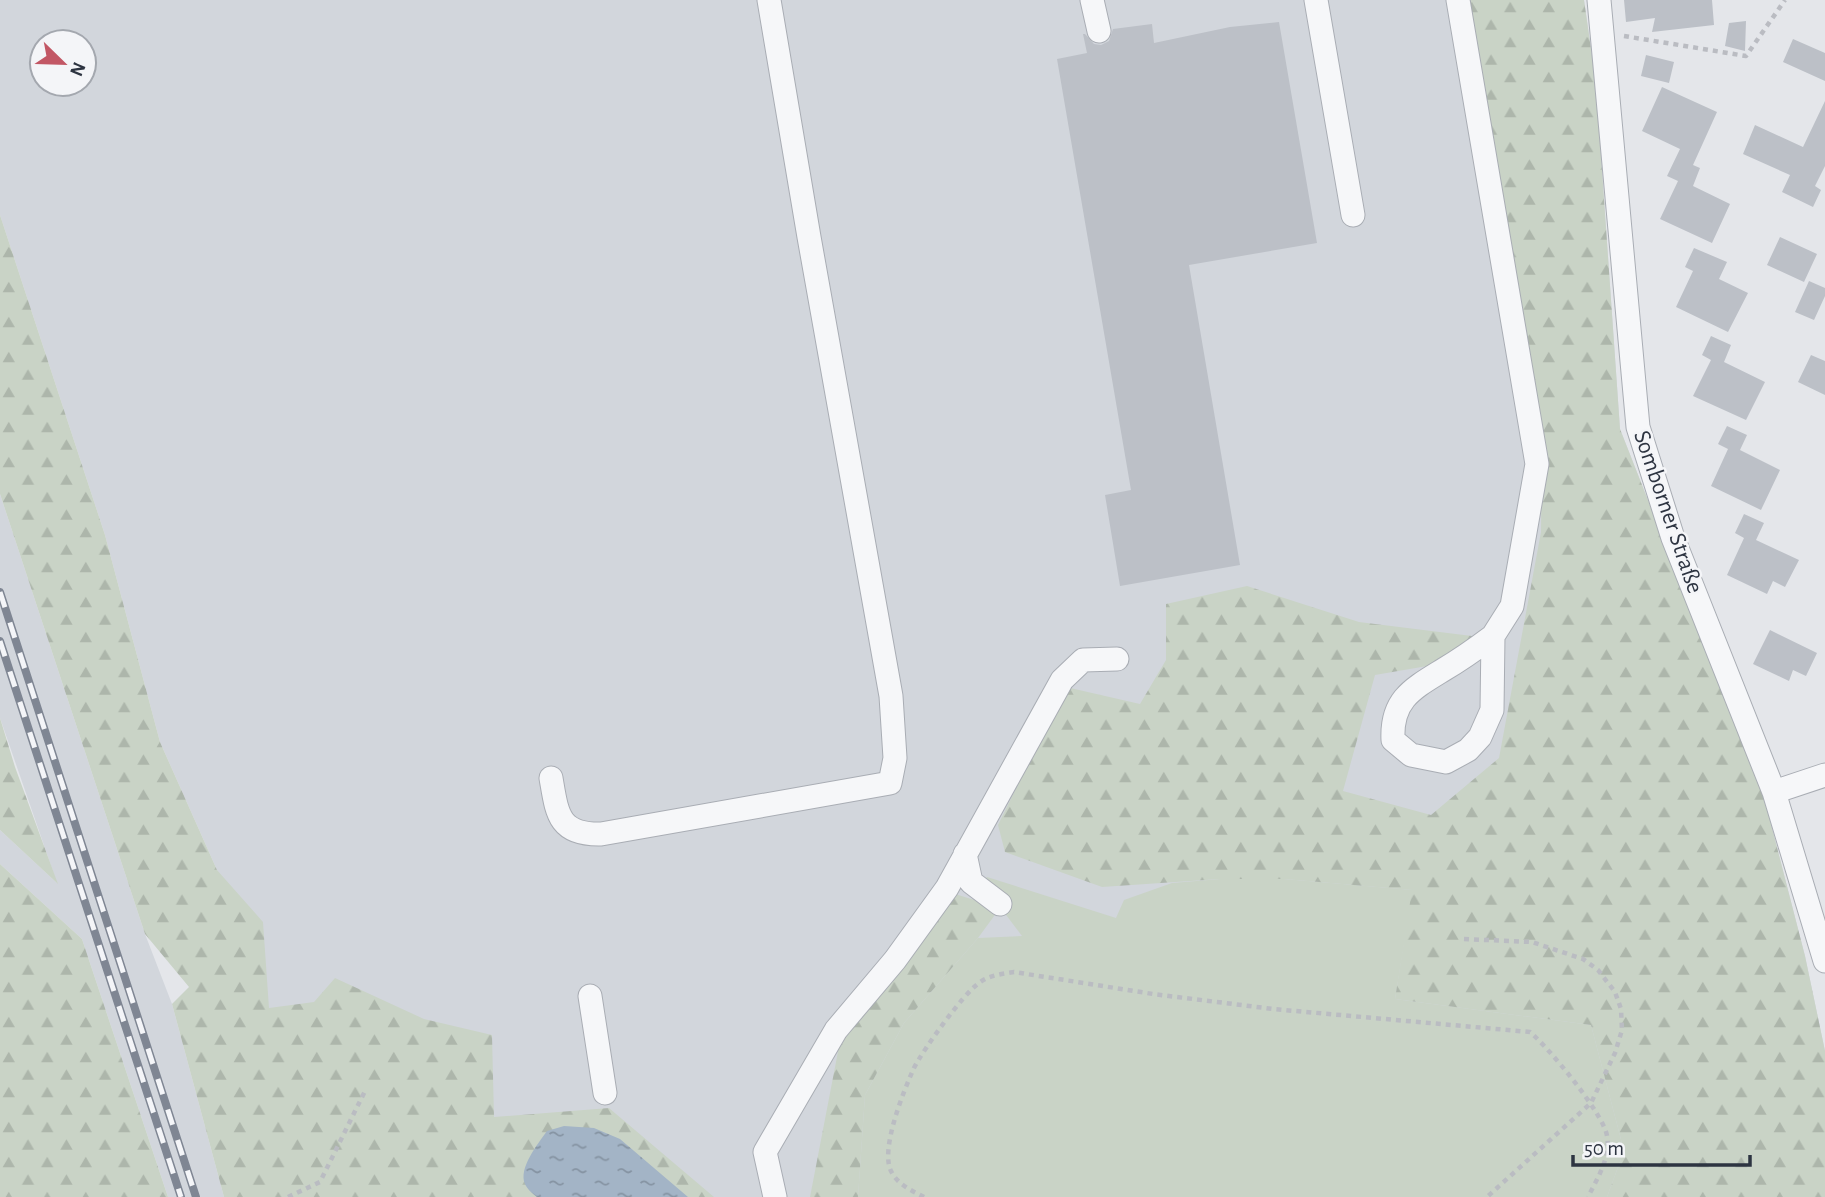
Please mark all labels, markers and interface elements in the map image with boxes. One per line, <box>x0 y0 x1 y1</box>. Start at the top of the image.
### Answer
north arrow <box>28 28 98 98</box>
text: N <box>66 59 89 79</box>
street label: Somborner Straße <box>1629 428 1707 596</box>
scale bar <box>1573 1124 1750 1168</box>
text: 50 m <box>1584 1138 1624 1159</box>

